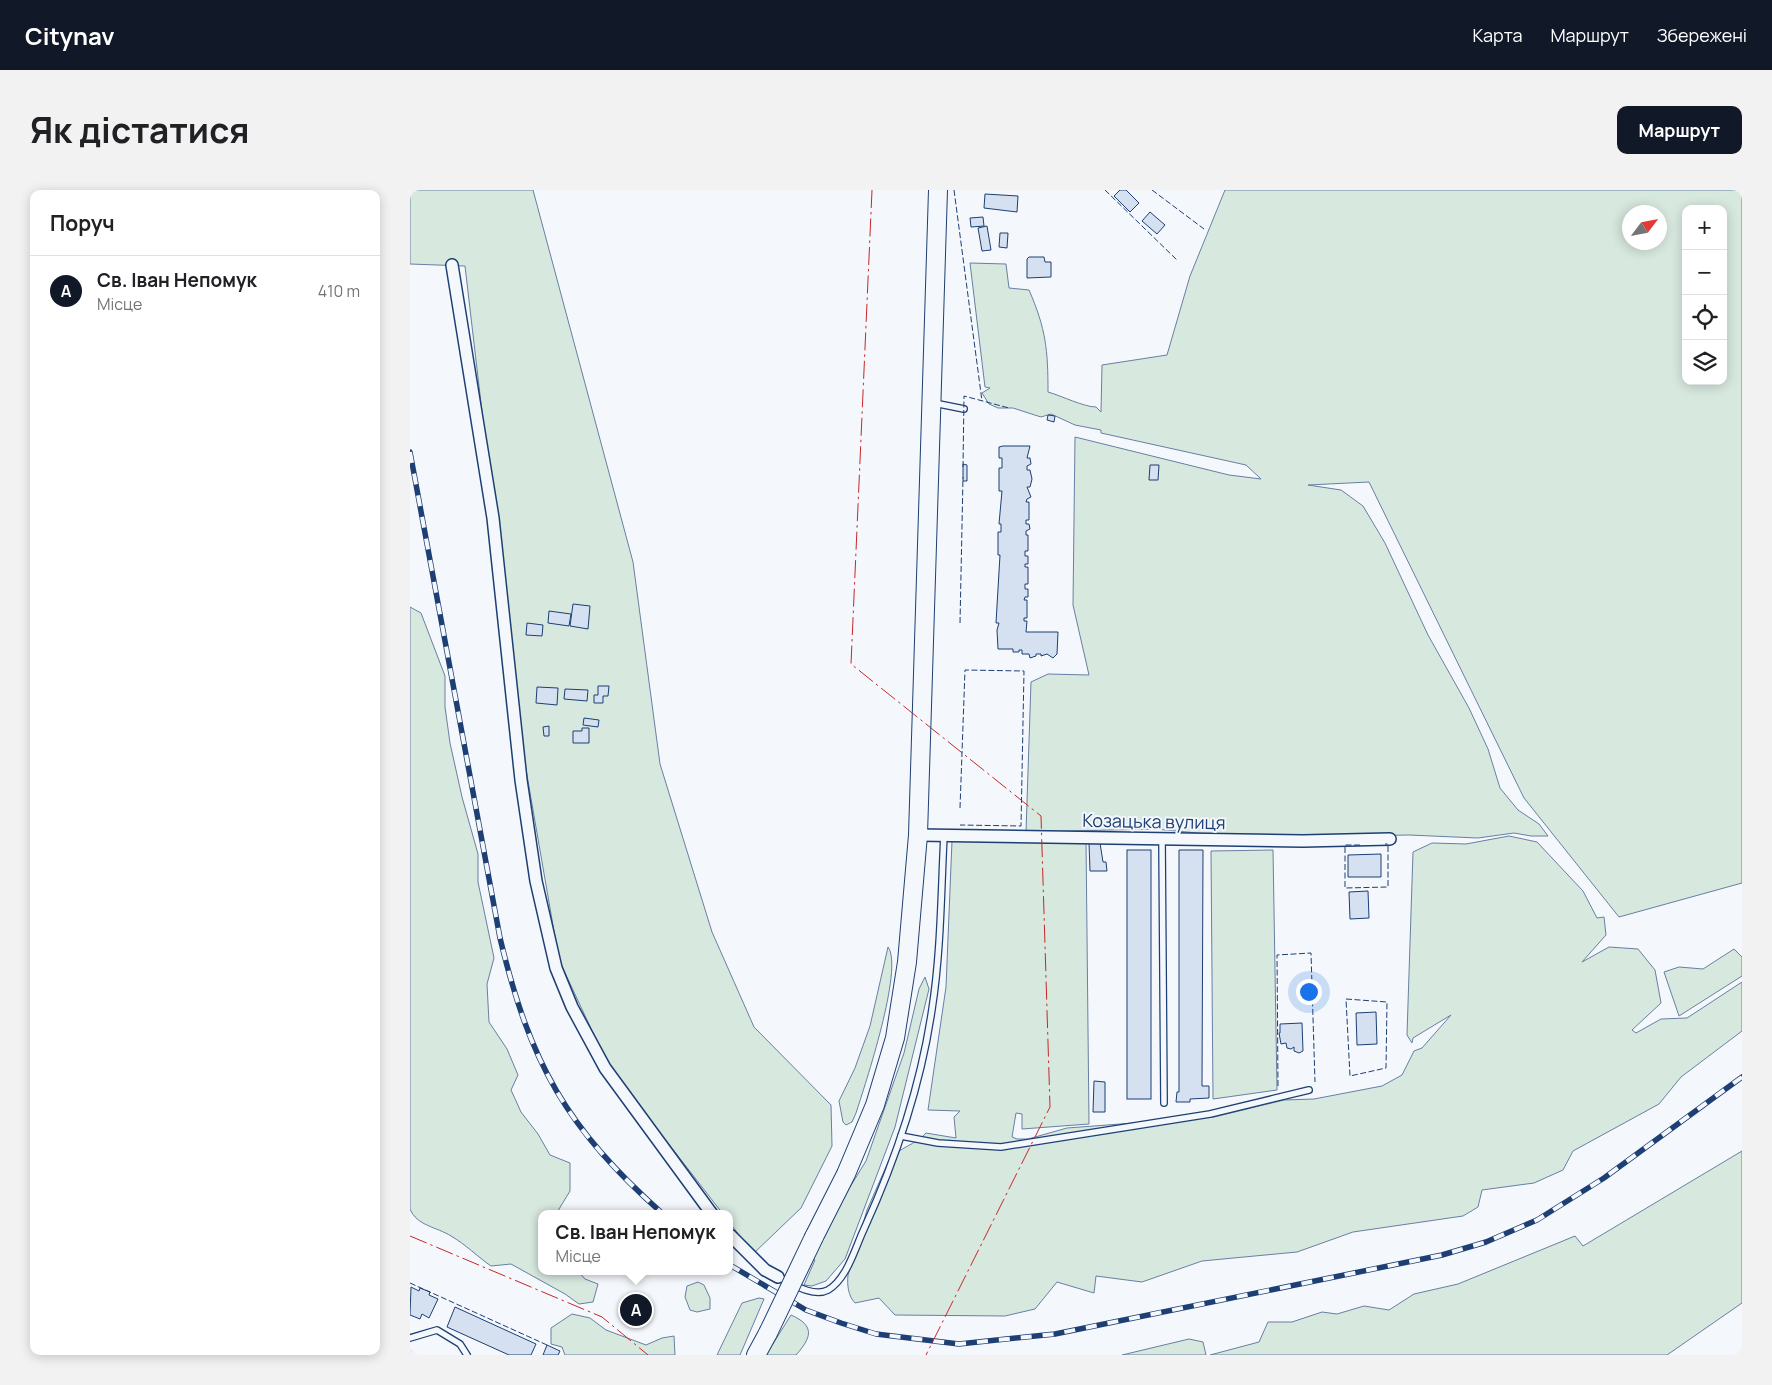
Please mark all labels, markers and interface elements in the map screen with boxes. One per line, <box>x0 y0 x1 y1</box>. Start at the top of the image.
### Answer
text: Citynav <box>25 19 115 52</box>
text: Карта <box>1472 23 1522 47</box>
text: Маршрут <box>1550 23 1629 47</box>
text: Збережені <box>1657 23 1747 47</box>
text: Як дістатися <box>30 106 249 154</box>
button: Маршрут <box>1617 106 1742 154</box>
north arrow <box>1622 205 1667 250</box>
map controls <box>1682 205 1727 385</box>
button: + <box>1682 205 1727 250</box>
text: Поруч <box>50 209 115 237</box>
button: − <box>1682 250 1727 295</box>
text: Св. Іван Непомук <box>97 267 257 293</box>
text: A <box>61 280 71 302</box>
text: 410 m <box>318 280 360 302</box>
text: Місце <box>97 293 142 315</box>
button: locate <box>1682 295 1727 340</box>
button: layers <box>1682 340 1727 385</box>
street label: Козацька вулиця <box>1082 808 1226 834</box>
your location <box>1296 979 1322 1005</box>
popup <box>538 1210 733 1275</box>
text: Св. Іван Непомук <box>556 1219 715 1245</box>
text: Місце <box>556 1245 601 1267</box>
pin: A <box>620 1291 652 1329</box>

